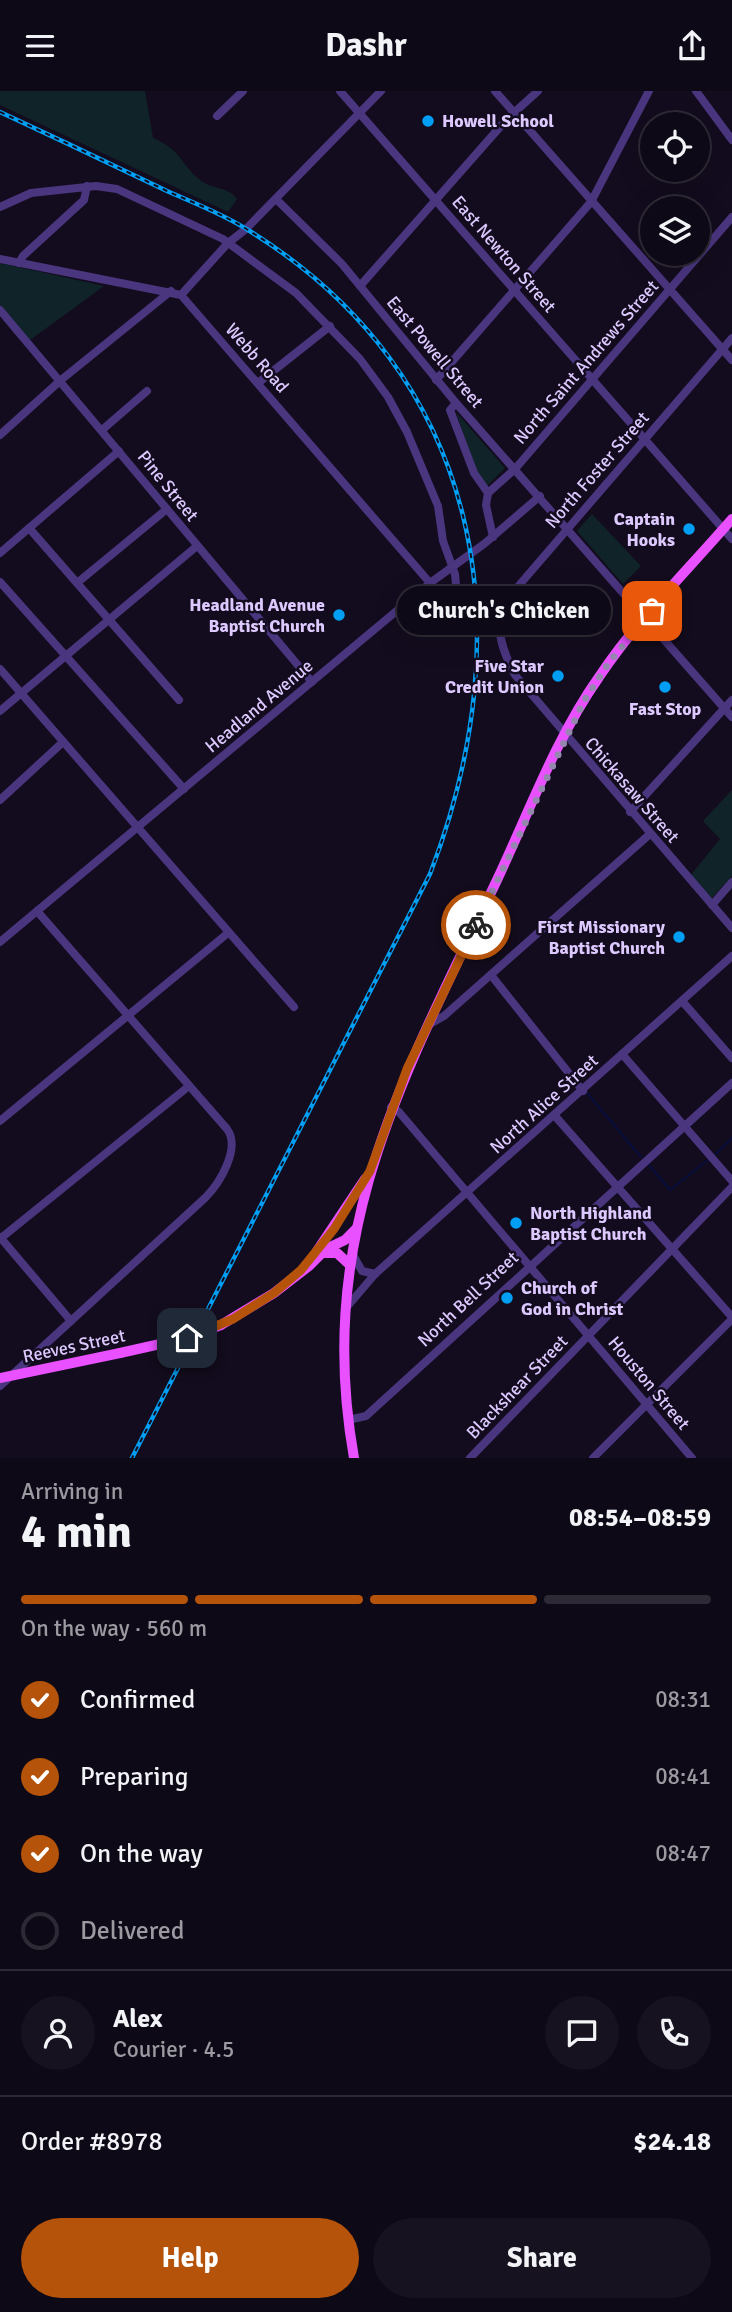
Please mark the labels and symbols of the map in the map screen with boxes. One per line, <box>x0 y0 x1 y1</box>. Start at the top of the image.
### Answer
place label: Howell School <box>442 110 554 132</box>
marker: Howell School <box>420 113 436 129</box>
street label: East Newton Street <box>447 191 561 317</box>
street label: North Saint Andrews Street <box>509 276 663 448</box>
street label: East Powell Street <box>382 292 488 412</box>
street label: Webb Road <box>221 319 293 397</box>
street label: North Foster Street <box>540 407 654 533</box>
street label: Pine Street <box>133 446 203 526</box>
place label: Captain Hooks <box>614 508 675 551</box>
marker: Captain Hooks <box>681 521 697 537</box>
pin <box>622 581 682 641</box>
callout: Church's Chicken <box>396 587 610 635</box>
place label: Headland Avenue Baptist Church <box>189 594 325 637</box>
marker: Headland Avenue Baptist Church <box>331 607 347 623</box>
street label: Headland Avenue <box>201 655 317 757</box>
place label: Five Star Credit Union <box>445 655 545 698</box>
marker: Five Star Credit Union <box>550 668 566 684</box>
marker: Fast Stop <box>657 679 673 695</box>
place label: Fast Stop <box>629 698 702 720</box>
street label: Chickasaw Street <box>580 733 684 847</box>
courier <box>441 890 511 960</box>
place label: First Missionary Baptist Church <box>537 916 665 959</box>
marker: First Missionary Baptist Church <box>671 929 687 945</box>
street label: North Alice Street <box>485 1050 603 1158</box>
place label: North Highland Baptist Church <box>530 1202 652 1245</box>
marker: North Highland Baptist Church <box>508 1215 524 1231</box>
street label: North Bell Street <box>413 1247 523 1351</box>
place label: Church of God in Christ <box>521 1277 624 1320</box>
marker: Church of God in Christ <box>499 1290 515 1306</box>
pin <box>157 1308 217 1368</box>
street label: Reeves Street <box>21 1324 127 1368</box>
street label: Blackshear Street <box>462 1330 572 1444</box>
street label: Houston Street <box>603 1332 695 1434</box>

